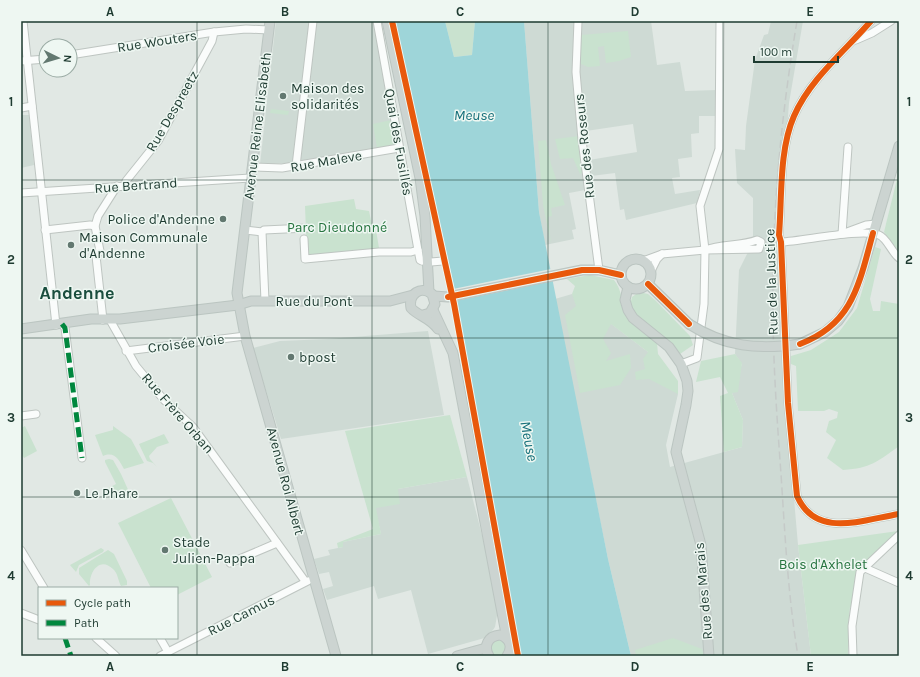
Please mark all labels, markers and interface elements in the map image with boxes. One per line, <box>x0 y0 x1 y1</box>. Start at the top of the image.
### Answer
text: A <box>106 4 114 19</box>
text: B <box>281 4 289 19</box>
text: C <box>456 4 464 19</box>
text: D <box>631 4 640 19</box>
text: E <box>806 4 814 19</box>
street label: Rue Wouters <box>116 27 198 56</box>
north arrow <box>38 38 78 78</box>
scale bar <box>754 38 838 64</box>
text: 100 m <box>760 45 792 59</box>
street label: Avenue Reine Elisabeth <box>240 51 275 201</box>
text: N <box>61 54 74 63</box>
street label: Rue Despreetz <box>142 68 203 155</box>
place label: Maison des solidarités <box>291 80 364 113</box>
street label: Quai des Fusillés <box>381 87 416 197</box>
marker: Maison des solidarités <box>278 91 288 101</box>
street label: Rue des Roseurs <box>571 93 598 199</box>
text: 1 <box>9 94 13 109</box>
text: 1 <box>907 94 911 109</box>
water label: Meuse <box>454 106 494 124</box>
street label: Rue Maleve <box>289 147 363 176</box>
street label: Rue Bertrand <box>94 174 178 197</box>
place label: Police d'Andenne <box>108 211 215 228</box>
marker: Police d'Andenne <box>218 214 228 224</box>
park label: Parc Dieudonné <box>287 219 387 236</box>
street label: Rue de la Justice <box>761 228 782 336</box>
place label: Maison Communale d'Andenne <box>79 229 208 262</box>
marker: Maison Communale d'Andenne <box>66 240 76 250</box>
text: 2 <box>7 252 15 267</box>
text: 2 <box>905 252 913 267</box>
district label: Andenne <box>39 282 115 304</box>
street label: Rue du Pont <box>276 293 352 310</box>
street label: Croisée Voie <box>147 330 225 357</box>
place label: bpost <box>299 349 336 366</box>
marker: bpost <box>286 352 296 362</box>
street label: Rue Frère Orban <box>138 370 217 457</box>
text: 3 <box>7 410 15 425</box>
text: 3 <box>905 410 913 425</box>
water label: Meuse <box>516 419 542 463</box>
street label: Avenue Roi Albert <box>263 425 308 537</box>
place label: Le Phare <box>85 485 138 502</box>
marker: Le Phare <box>72 488 82 498</box>
place label: Stade Julien-Pappa <box>173 534 255 567</box>
street label: Rue des Marais <box>691 542 716 640</box>
marker: Stade Julien-Pappa <box>160 545 170 555</box>
park label: Bois d'Axhelet <box>779 556 867 573</box>
text: 4 <box>7 568 15 583</box>
text: 4 <box>905 568 913 583</box>
legend <box>38 587 178 639</box>
street label: Rue Camus <box>205 591 278 640</box>
text: Cycle path <box>74 596 131 610</box>
text: Path <box>74 616 99 630</box>
text: A <box>106 659 114 674</box>
text: B <box>281 659 289 674</box>
text: C <box>456 659 464 674</box>
text: D <box>631 659 640 674</box>
text: E <box>806 659 814 674</box>

